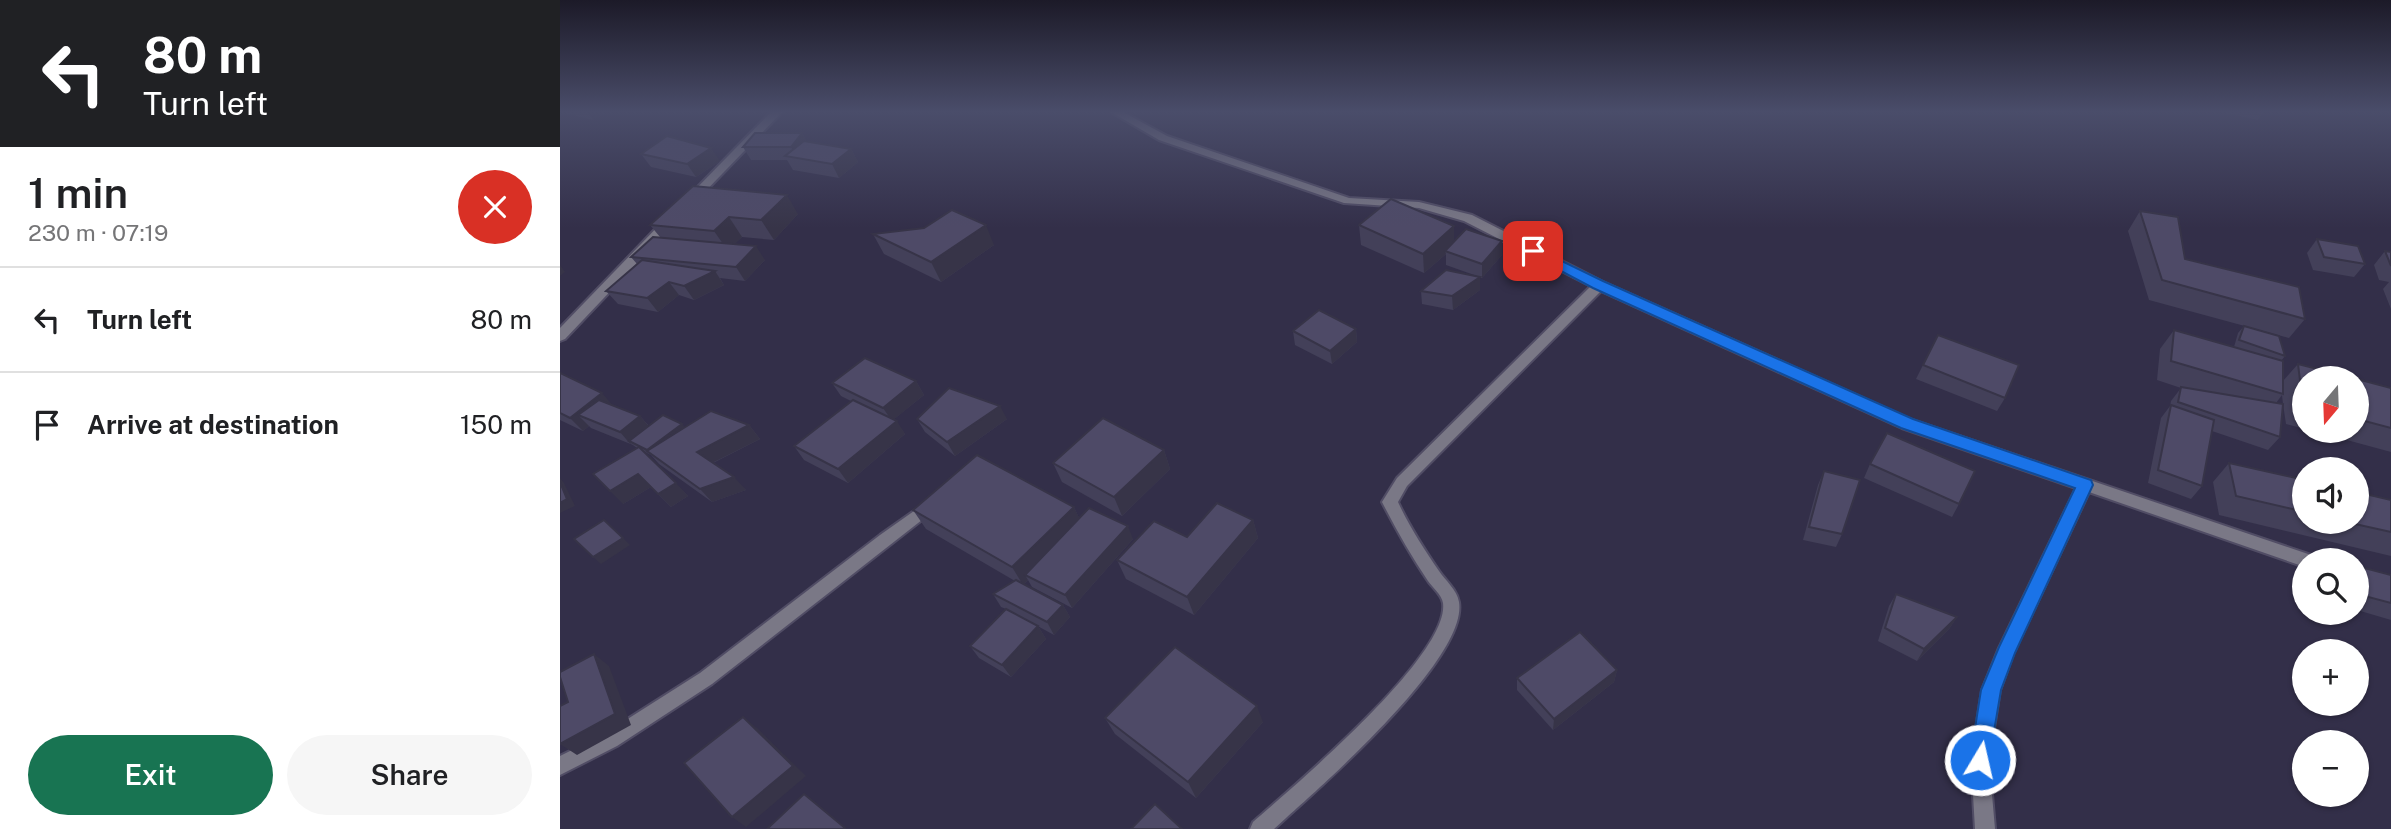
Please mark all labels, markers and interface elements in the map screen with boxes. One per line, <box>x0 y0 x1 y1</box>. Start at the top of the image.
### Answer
text: 80 m <box>143 26 262 84</box>
icon: left <box>28 28 119 119</box>
text: Turn left <box>143 85 268 122</box>
text: 1 min <box>28 168 128 217</box>
button: close <box>458 170 532 244</box>
text: 230 m · 07:19 <box>28 219 168 246</box>
pin <box>1503 221 1563 281</box>
icon: arrive <box>1514 232 1552 270</box>
icon: left <box>28 301 66 339</box>
text: Turn left <box>87 304 192 335</box>
text: 80 m <box>471 304 532 335</box>
north arrow <box>2292 366 2370 443</box>
map controls <box>2292 366 2369 807</box>
icon: arrive <box>28 406 66 444</box>
text: Arrive at destination <box>87 409 339 440</box>
text: 150 m <box>460 409 532 440</box>
button: sound <box>2292 457 2369 534</box>
button: search <box>2292 548 2369 625</box>
button: + <box>2292 639 2369 716</box>
position arrow <box>1943 723 2017 797</box>
button: − <box>2292 730 2369 807</box>
button: Exit <box>28 735 273 815</box>
button: Share <box>287 735 532 815</box>

